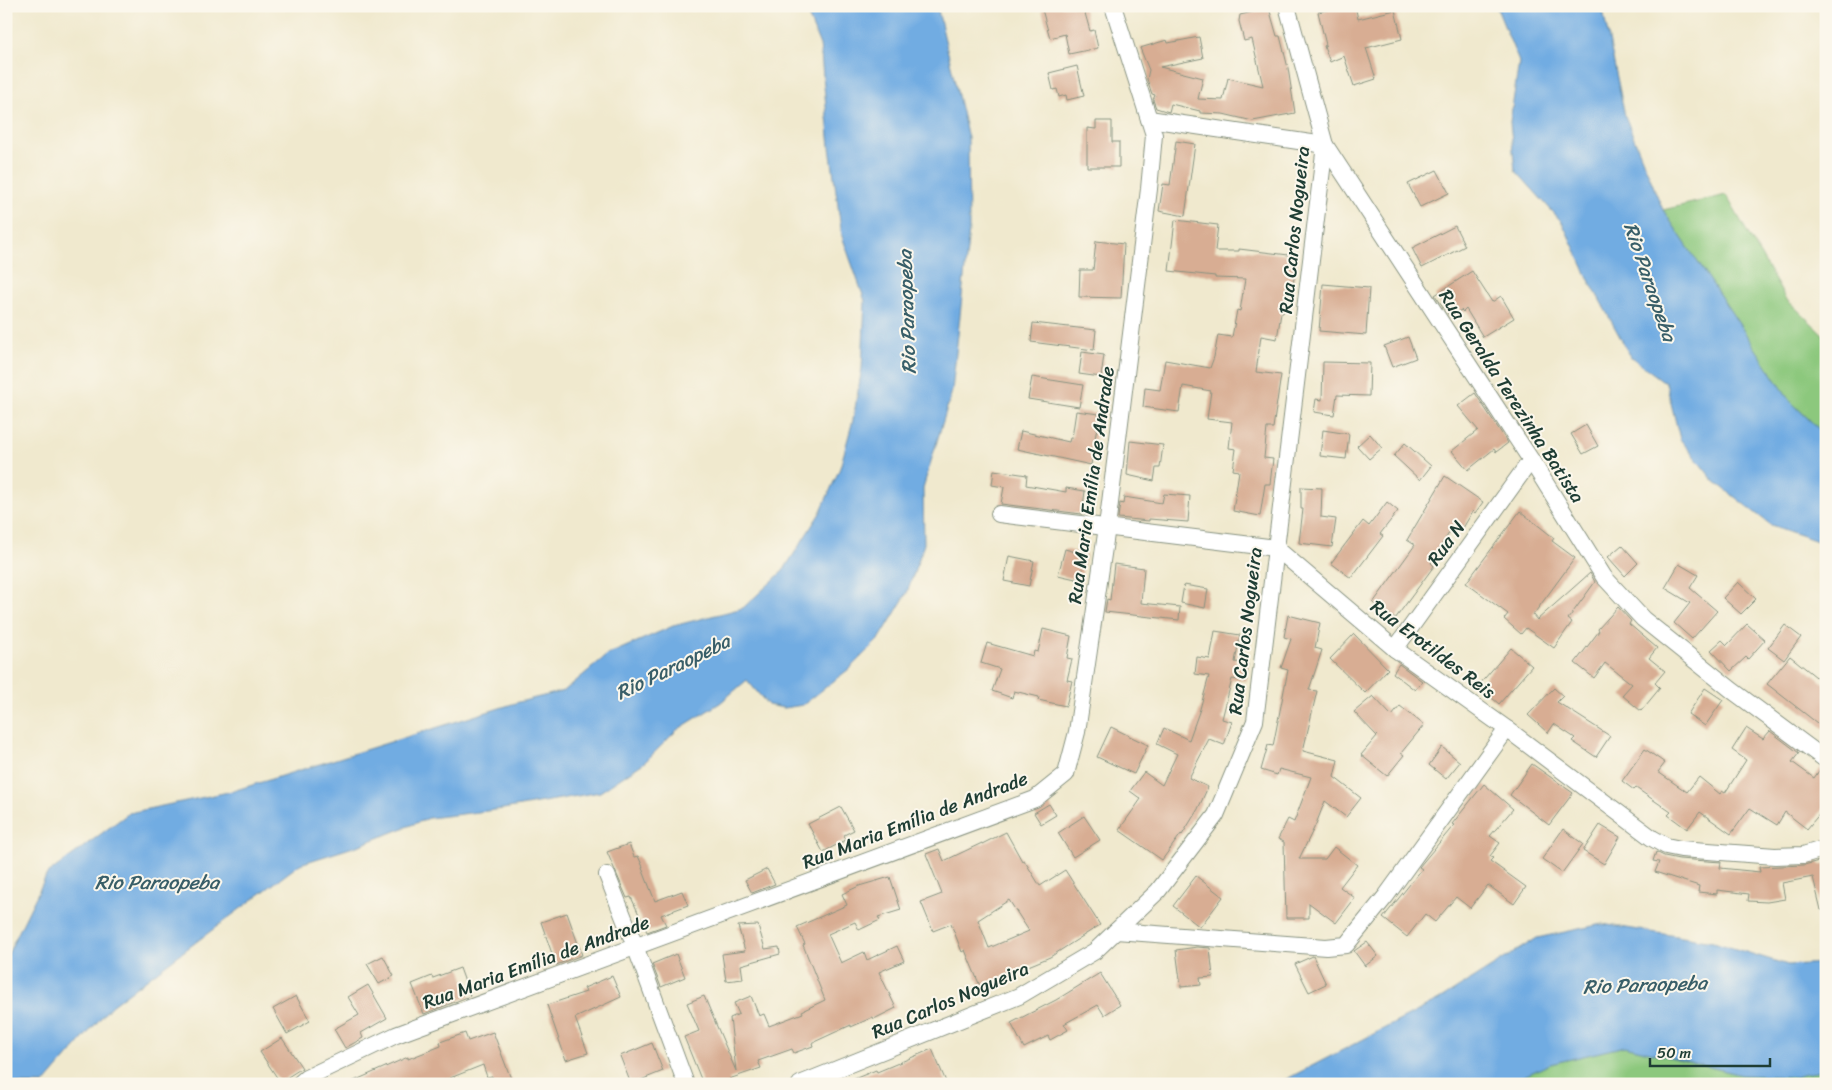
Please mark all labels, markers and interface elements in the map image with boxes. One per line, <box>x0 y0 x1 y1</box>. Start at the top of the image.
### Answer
street label: Rua Carlos Nogueira <box>1269 144 1319 315</box>
water label: Rio Paraopeba <box>1613 218 1687 348</box>
water label: Rio Paraopeba <box>887 247 927 375</box>
street label: Rua Geralda Terezinha Batista <box>1430 282 1594 510</box>
street label: Rua Maria Emília de Andrade <box>1058 364 1124 606</box>
street label: Rua N <box>1418 513 1474 573</box>
street label: Rua Carlos Nogueira <box>1218 545 1272 716</box>
street label: Rua Erotildes Reis <box>1363 591 1503 707</box>
water label: Rio Paraopeba <box>610 623 738 710</box>
street label: Rua Maria Emília de Andrade <box>797 762 1033 878</box>
water label: Rio Paraopeba <box>95 865 221 900</box>
street label: Rua Maria Emília de Andrade <box>418 905 654 1018</box>
street label: Rua Carlos Nogueira <box>866 952 1034 1048</box>
water label: Rio Paraopeba <box>1582 965 1710 1005</box>
scale bar <box>1650 1035 1770 1067</box>
text: 50 m <box>1657 1040 1692 1066</box>

